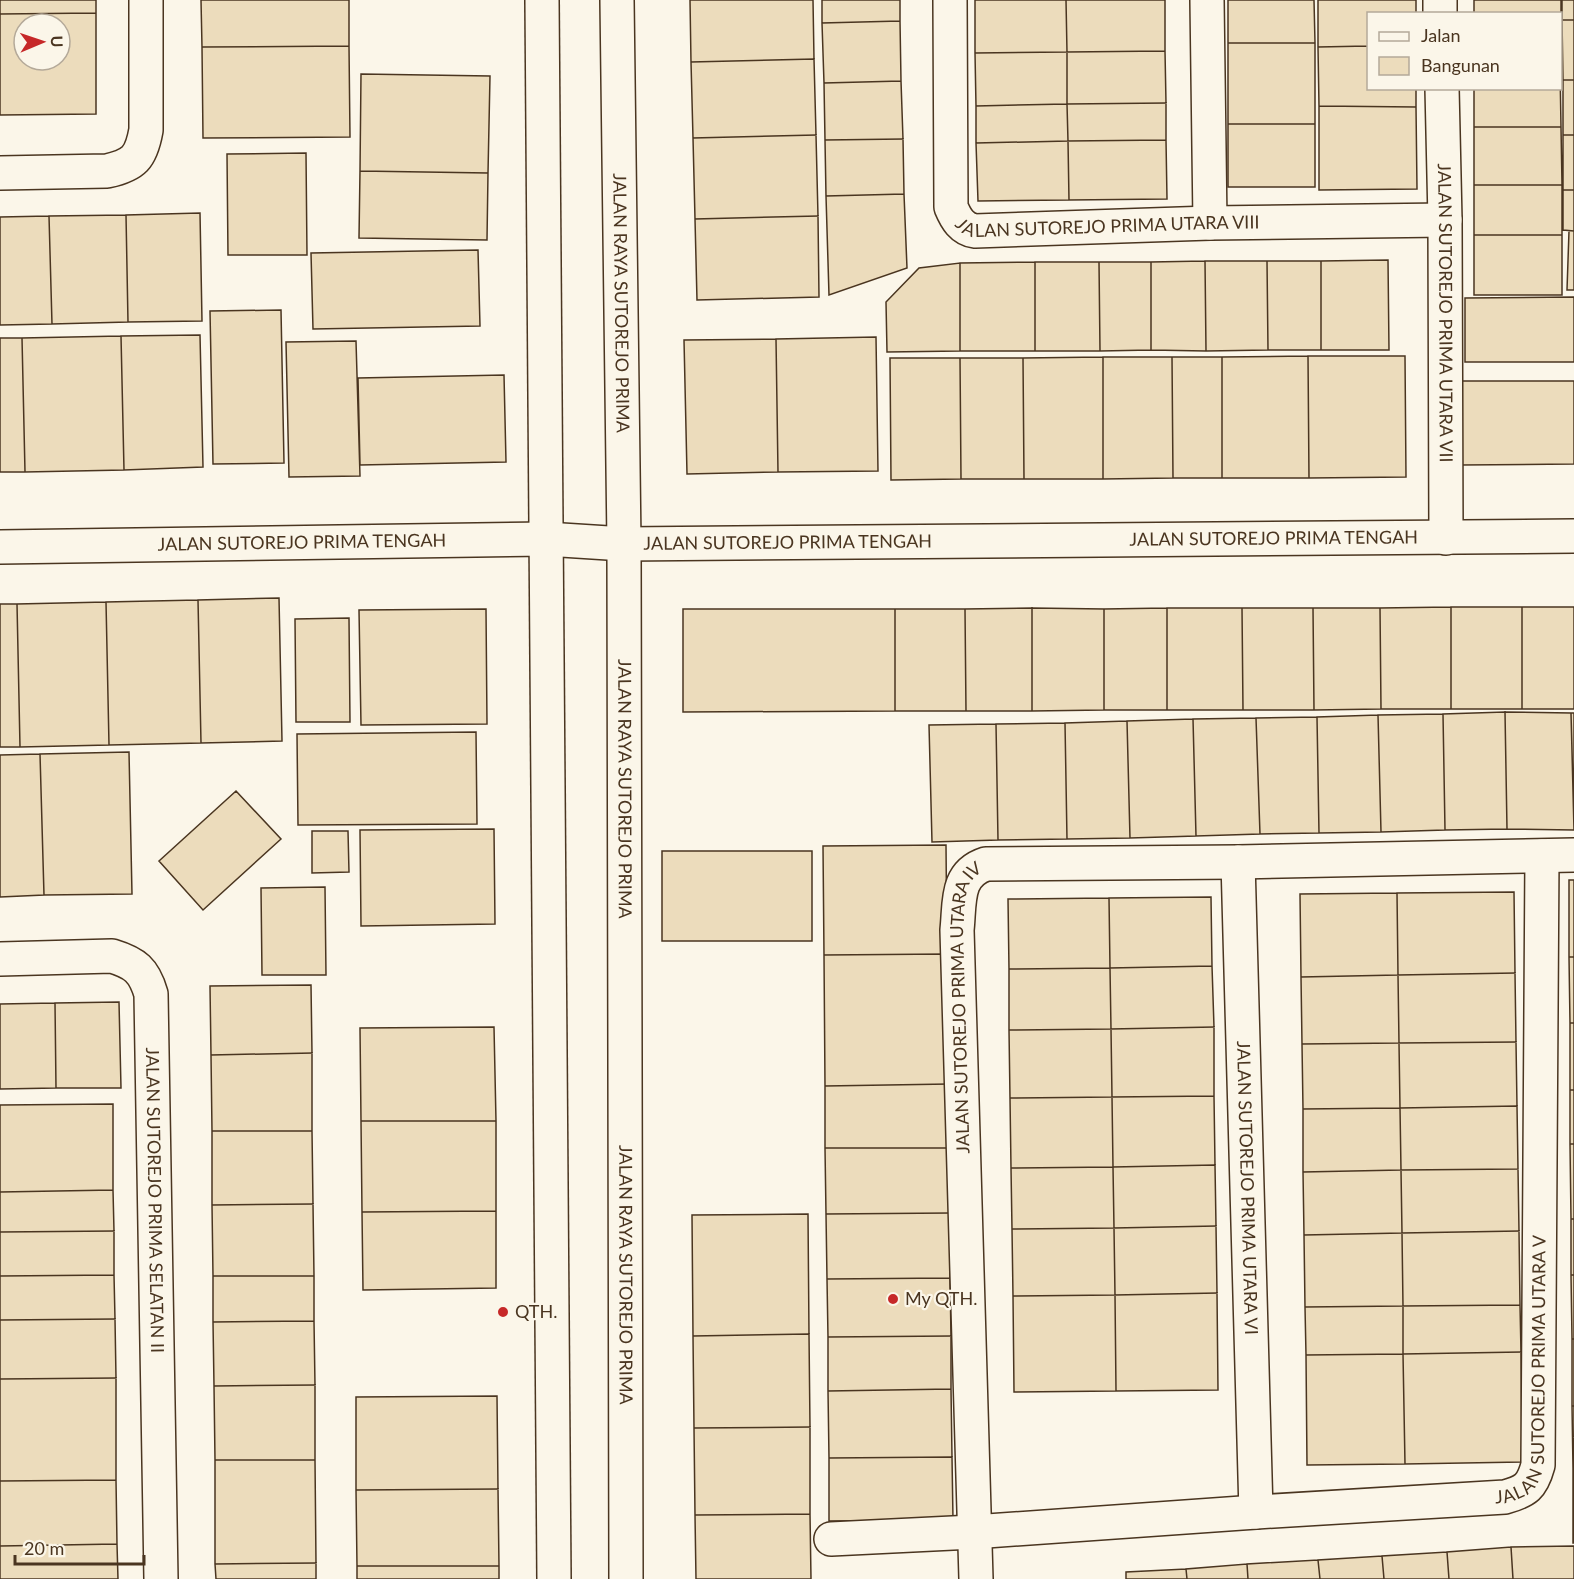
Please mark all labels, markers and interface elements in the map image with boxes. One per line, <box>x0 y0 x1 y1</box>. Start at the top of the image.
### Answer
north arrow <box>12 12 72 72</box>
legend <box>1367 12 1562 90</box>
text: Jalan <box>1421 24 1460 46</box>
text: U <box>48 35 67 48</box>
text: Bangunan <box>1421 54 1500 76</box>
street label: JALAN SUTOREJO PRIMA UTARA VII <box>1434 163 1458 463</box>
street label: JALAN RAYA SUTOREJO PRIMA <box>609 173 635 434</box>
street label: JALAN SUTOREJO PRIMA UTARA VIII <box>951 210 1260 241</box>
street label: JALAN SUTOREJO PRIMA TENGAH <box>1129 525 1418 550</box>
street label: JALAN SUTOREJO PRIMA TENGAH <box>158 528 446 555</box>
street label: JALAN SUTOREJO PRIMA TENGAH <box>643 529 932 554</box>
street label: JALAN RAYA SUTOREJO PRIMA <box>614 659 637 920</box>
street label: JALAN SUTOREJO PRIMA UTARA IV <box>945 856 986 1154</box>
street label: JALAN SUTOREJO PRIMA UTARA VI <box>1233 1040 1263 1335</box>
street label: JALAN SUTOREJO PRIMA SELATAN II <box>142 1047 169 1353</box>
street label: JALAN RAYA SUTOREJO PRIMA <box>615 1145 638 1406</box>
street label: JALAN SUTOREJO PRIMA UTARA V <box>1494 1234 1550 1508</box>
place label: My QTH. <box>905 1287 977 1309</box>
marker: My QTH. <box>886 1292 900 1306</box>
place label: QTH. <box>515 1300 557 1322</box>
marker: QTH. <box>496 1305 510 1319</box>
scale bar <box>15 1528 144 1566</box>
text: 20 m <box>24 1537 64 1559</box>

